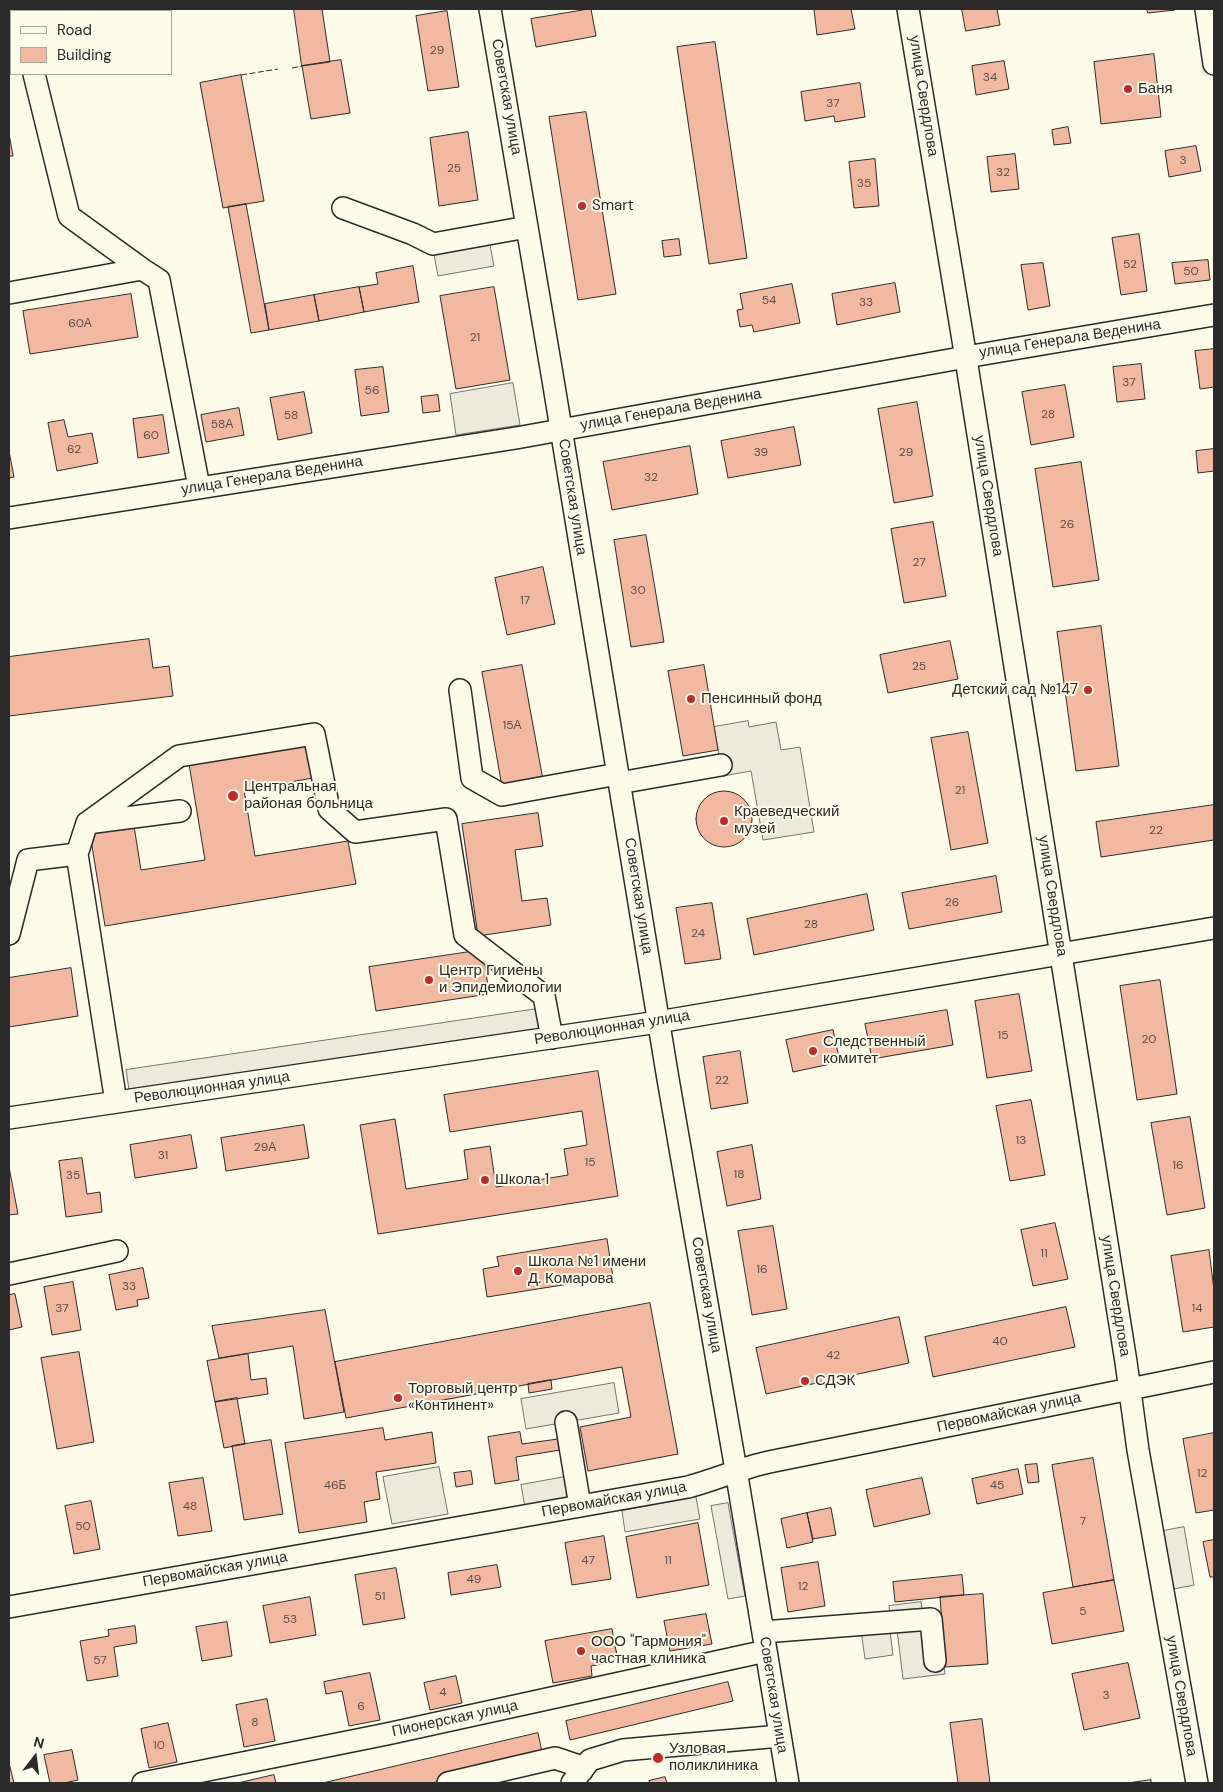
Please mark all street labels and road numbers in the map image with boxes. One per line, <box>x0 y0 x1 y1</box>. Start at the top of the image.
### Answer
street label: улица Свердлова <box>905 34 941 158</box>
street label: Советская улица <box>487 38 525 156</box>
street label: улица Генерала Веденина <box>978 316 1162 362</box>
street label: улица Генерала Веденина <box>579 385 763 435</box>
street label: улица Свердлова <box>970 434 1006 558</box>
street label: Советская улица <box>554 438 590 556</box>
street label: улица Генерала Веденина <box>180 453 364 499</box>
street label: улица Свердлова <box>1034 834 1070 958</box>
street label: Советская улица <box>620 837 656 955</box>
street label: Революционная улица <box>533 1007 691 1049</box>
street label: Революционная улица <box>133 1068 291 1108</box>
street label: улица Свердлова <box>1097 1234 1133 1358</box>
street label: Советская улица <box>687 1236 725 1354</box>
street label: Первомайская улица <box>935 1389 1083 1437</box>
street label: Первомайская улица <box>540 1478 688 1522</box>
street label: Первомайская улица <box>141 1548 289 1592</box>
street label: улица Свердлова <box>1162 1634 1200 1758</box>
street label: Советская улица <box>755 1636 791 1754</box>
street label: Пионерская улица <box>390 1697 520 1741</box>

